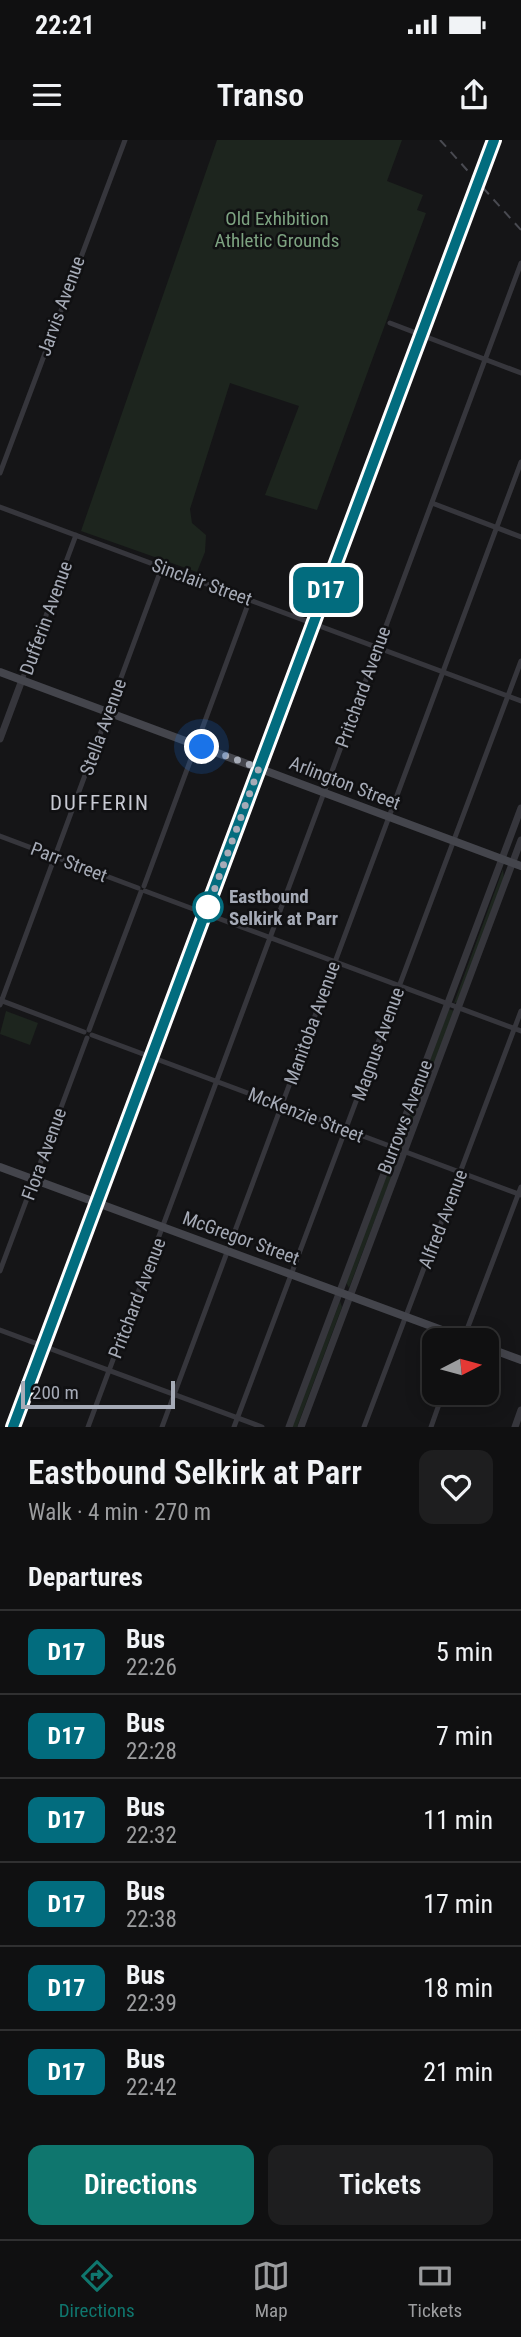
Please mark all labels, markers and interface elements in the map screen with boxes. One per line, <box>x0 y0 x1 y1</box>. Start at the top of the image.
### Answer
text: 22:21 <box>35 10 95 40</box>
icon: menu <box>28 76 66 114</box>
text: Transo <box>217 76 304 114</box>
icon: share <box>455 76 493 114</box>
park label: Old Exhibition Athletic Grounds <box>215 207 339 252</box>
street label: Jarvis Avenue <box>32 253 90 359</box>
street label: Sinclair Street <box>149 553 255 611</box>
street label: Dufferin Avenue <box>15 558 77 678</box>
line badge: D17 <box>286 567 366 613</box>
text: D17 <box>307 576 345 604</box>
street label: Pritchard Avenue <box>330 623 396 751</box>
street label: Stella Avenue <box>75 675 131 779</box>
your location <box>184 729 219 764</box>
street label: Arlington Street <box>286 751 404 815</box>
district label: DUFFERIN <box>50 791 150 815</box>
street label: Parr Street <box>28 837 110 887</box>
place label: Eastbound Selkirk at Parr <box>229 885 338 930</box>
marker: Eastbound Selkirk at Parr <box>193 892 223 922</box>
street label: Manitoba Avenue <box>279 958 345 1088</box>
street label: Magnus Avenue <box>347 984 409 1104</box>
street label: Burrows Avenue <box>373 1057 437 1177</box>
street label: McKenzie Street <box>245 1082 367 1148</box>
street label: Flora Avenue <box>17 1105 71 1203</box>
street label: Alfred Avenue <box>414 1166 472 1272</box>
street label: McGregor Street <box>180 1206 302 1270</box>
street label: Pritchard Avenue <box>103 1234 171 1362</box>
north arrow <box>422 1328 499 1405</box>
map controls <box>422 1328 499 1405</box>
scale bar <box>21 1378 175 1410</box>
text: 200 m <box>32 1381 79 1404</box>
button: heart <box>419 1450 493 1524</box>
text: Eastbound Selkirk at Parr <box>28 1453 362 1492</box>
text: Walk · 4 min · 270 m <box>28 1499 211 1526</box>
text: Departures <box>28 1562 143 1592</box>
text: Bus <box>126 1624 165 1654</box>
text: 5 min <box>436 1637 493 1667</box>
text: D17 <box>48 1638 85 1666</box>
text: 22:26 <box>126 1654 177 1681</box>
text: Bus <box>126 1708 165 1738</box>
text: 7 min <box>436 1721 493 1751</box>
text: D17 <box>48 1722 85 1750</box>
text: 22:28 <box>126 1738 177 1765</box>
text: Bus <box>126 1792 165 1822</box>
text: 11 min <box>423 1805 493 1835</box>
text: D17 <box>48 1806 85 1834</box>
text: 22:32 <box>126 1822 177 1849</box>
text: Bus <box>126 1876 165 1906</box>
text: 17 min <box>423 1889 493 1919</box>
text: D17 <box>48 1890 85 1918</box>
text: 22:38 <box>126 1906 177 1933</box>
text: Bus <box>126 1960 165 1990</box>
text: 18 min <box>423 1973 493 2003</box>
text: D17 <box>48 1974 85 2002</box>
text: 22:39 <box>126 1990 177 2017</box>
text: Bus <box>126 2044 165 2074</box>
text: 21 min <box>423 2057 493 2087</box>
text: D17 <box>48 2058 85 2086</box>
text: 22:42 <box>126 2074 177 2101</box>
button: Directions <box>28 2145 254 2225</box>
button: Tickets <box>268 2145 493 2225</box>
tab: Directions <box>59 2257 135 2322</box>
tab: Map <box>252 2257 290 2322</box>
tab: Tickets <box>408 2257 462 2322</box>

